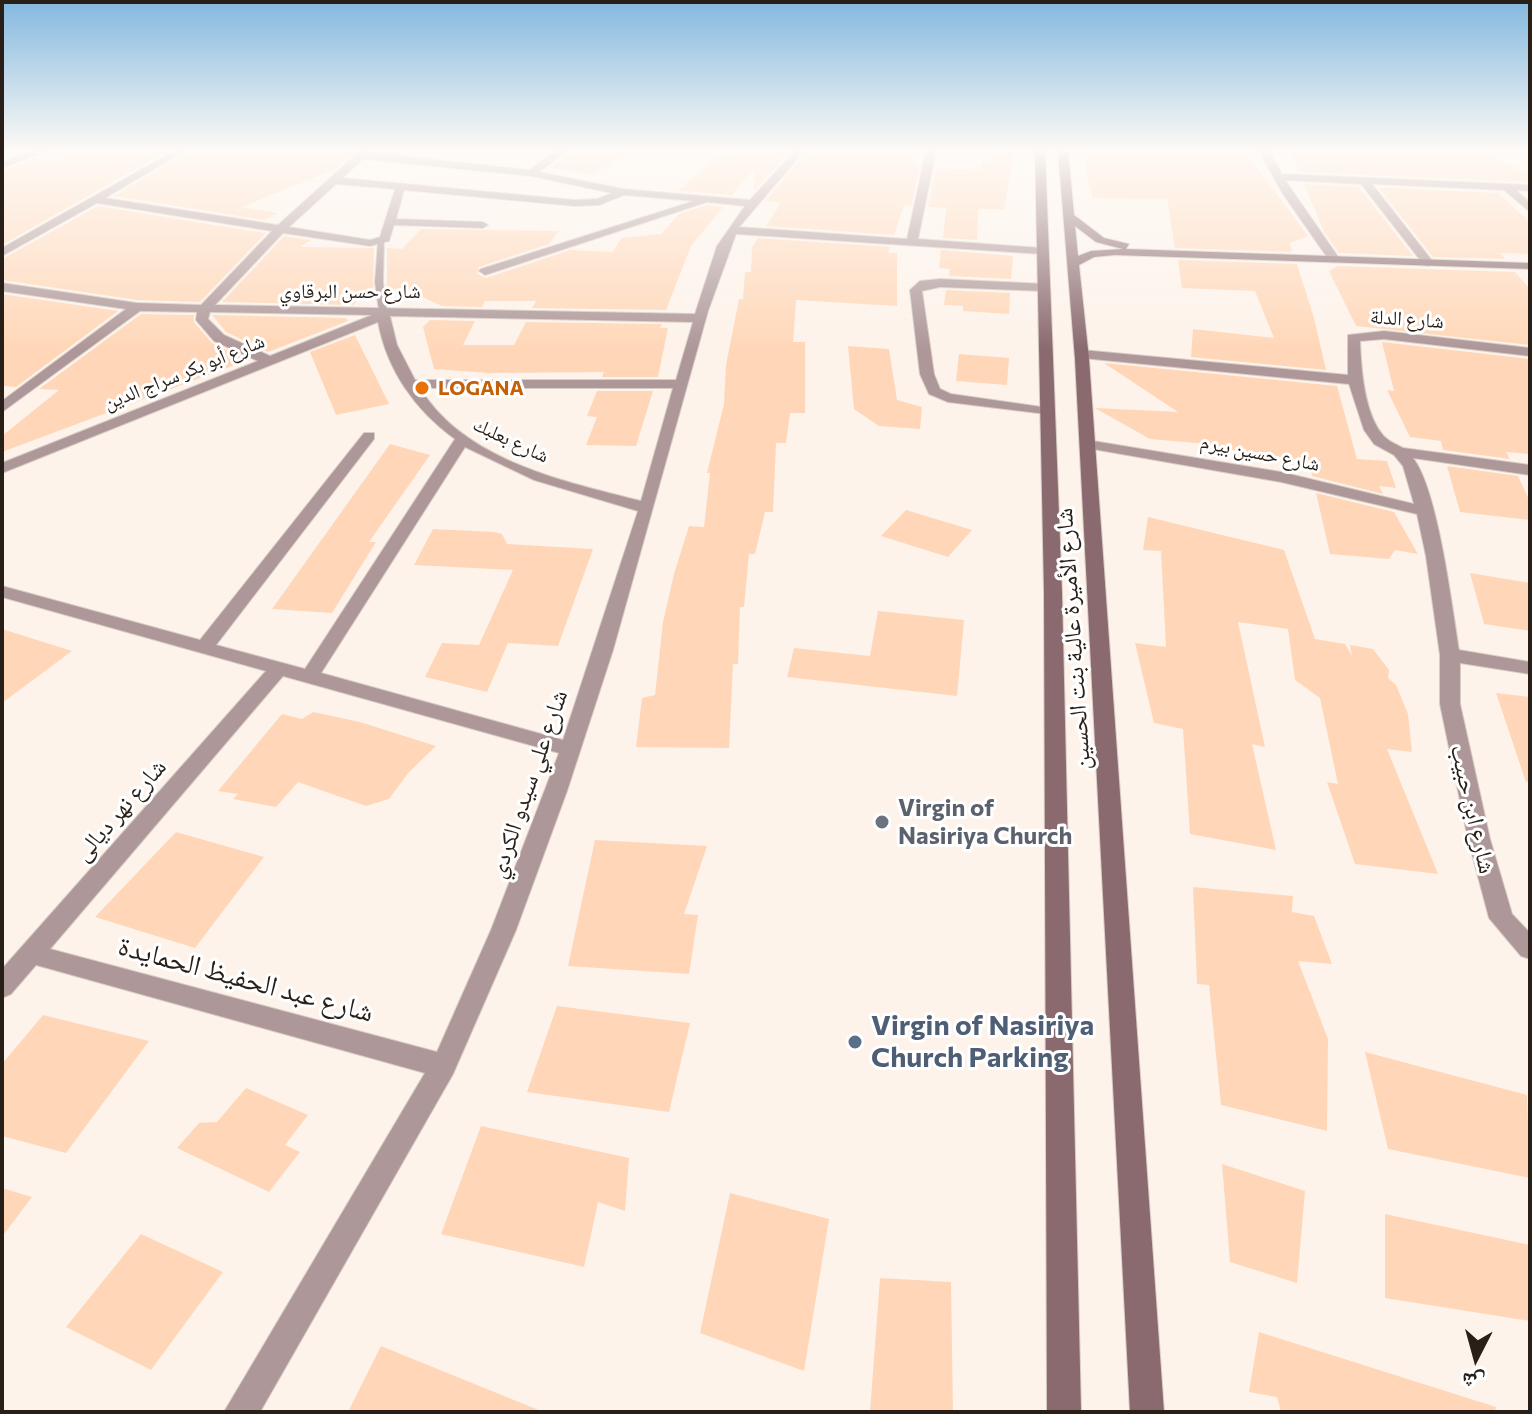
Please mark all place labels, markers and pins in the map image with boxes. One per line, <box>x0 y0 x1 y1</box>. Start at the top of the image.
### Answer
place label: LOGANA <box>438 376 524 400</box>
marker: LOGANA <box>413 379 431 397</box>
place label: Virgin of Nasiriya Church <box>898 794 1072 850</box>
marker: Virgin of Nasiriya Church <box>873 813 891 831</box>
place label: Virgin of Nasiriya Church Parking <box>871 1009 1094 1075</box>
marker: Virgin of Nasiriya Church Parking <box>846 1033 864 1051</box>

